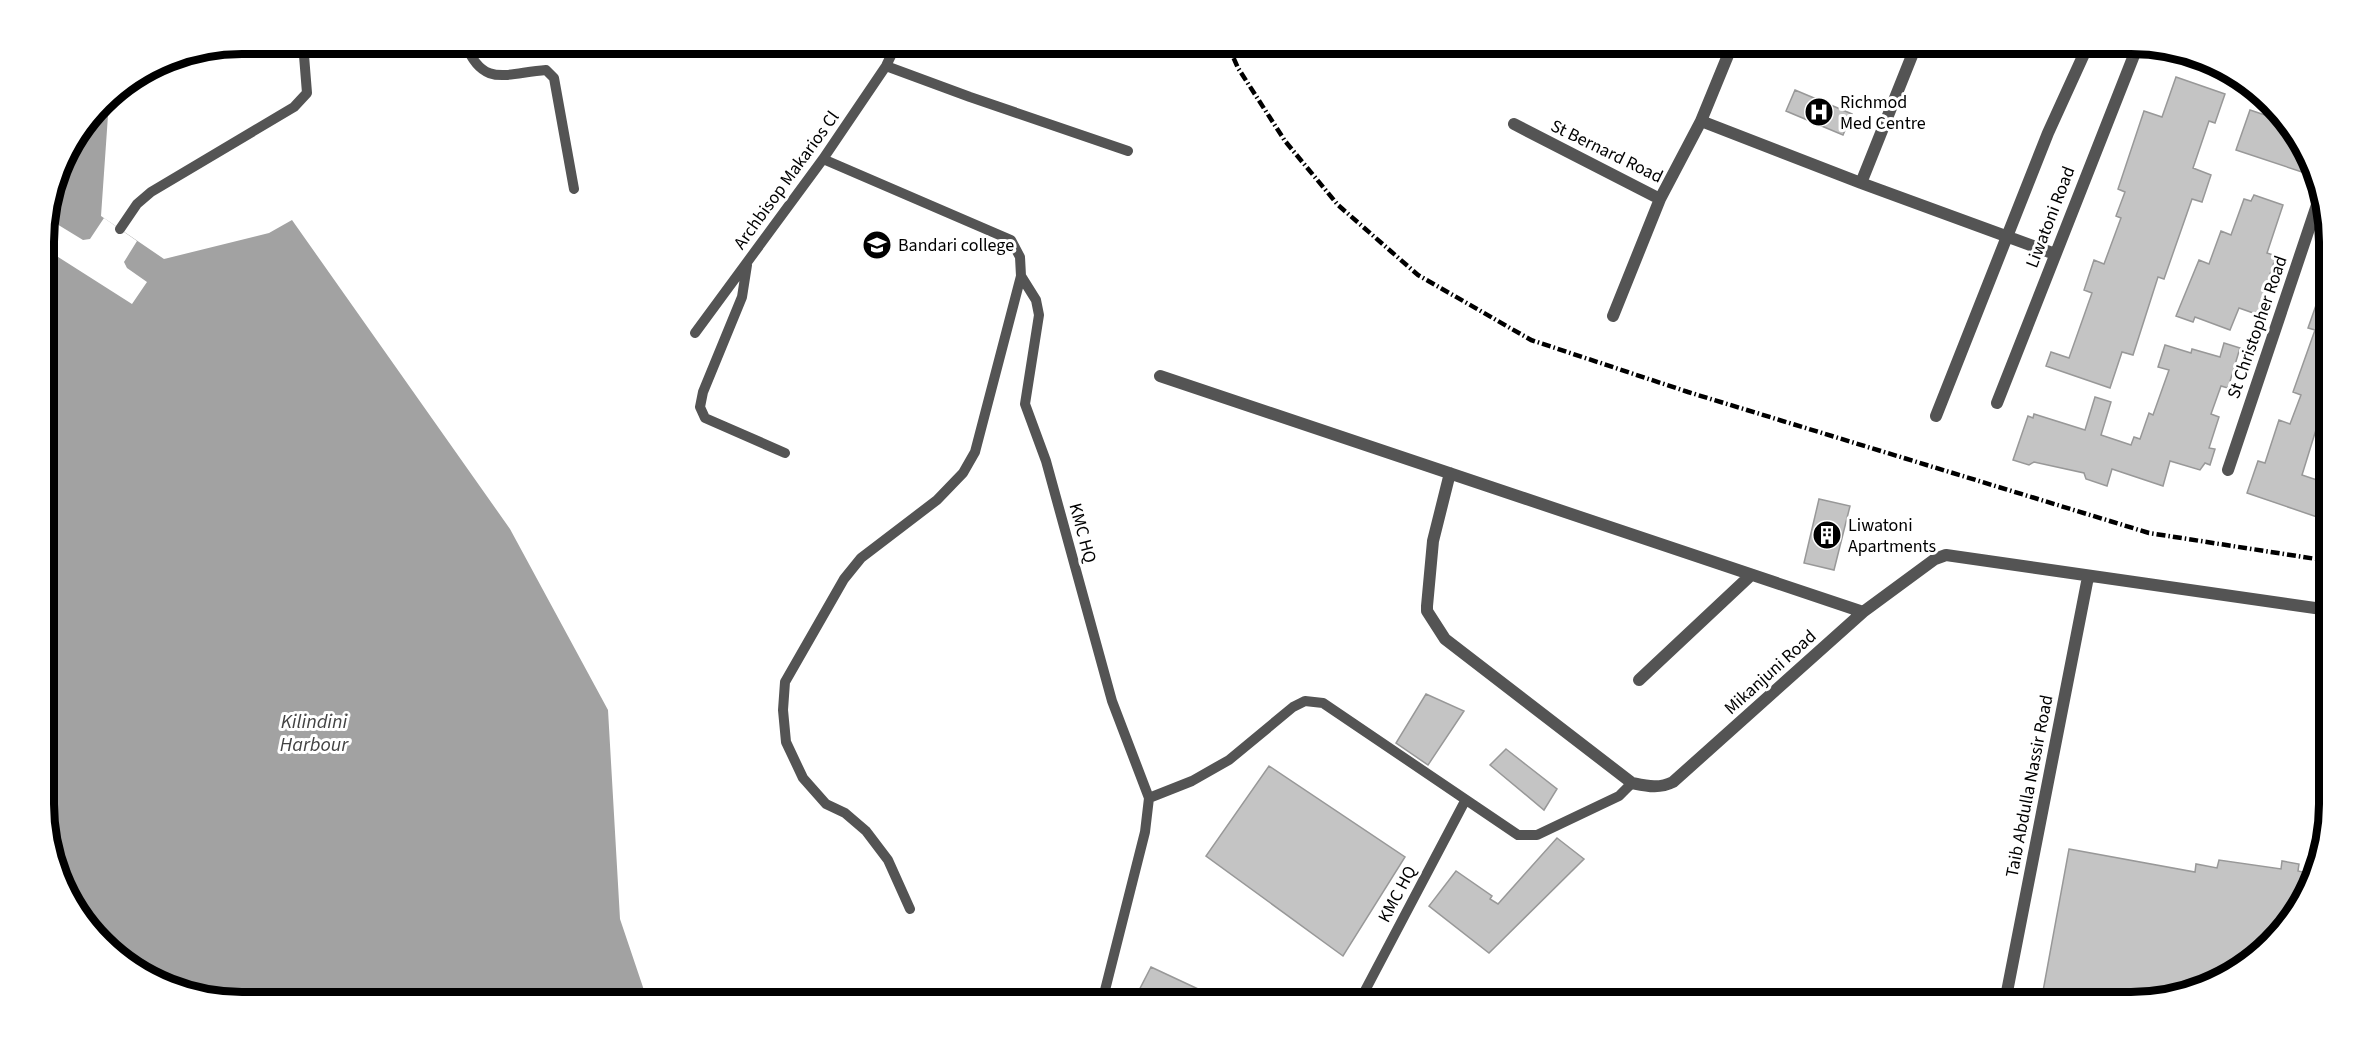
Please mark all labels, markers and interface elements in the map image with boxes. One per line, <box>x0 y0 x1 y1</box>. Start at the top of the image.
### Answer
place label: Richmod Med Centre <box>1840 90 1926 136</box>
hospital icon: Richmod Med Centre <box>1803 96 1835 128</box>
street label: Archbisop Makarios Cl <box>728 106 845 255</box>
street label: St Bernard Road <box>1547 114 1667 189</box>
street label: Liwatoni Road <box>2020 163 2081 272</box>
school or university icon: Bandari college <box>861 229 893 261</box>
place label: Bandari college <box>898 233 1014 258</box>
street label: St Christopher Road <box>2221 252 2294 402</box>
street label: KMC HQ <box>1063 500 1103 566</box>
place label: Liwatoni Apartments <box>1848 513 1936 559</box>
building icon: Liwatoni Apartments <box>1811 519 1843 551</box>
street label: Mikanjuni Road <box>1719 624 1822 720</box>
street label: Taib Abdulla Nassir Road <box>2000 693 2059 880</box>
water label: Kilindini Harbour <box>280 708 349 759</box>
street label: KMC HQ <box>1372 861 1423 927</box>

